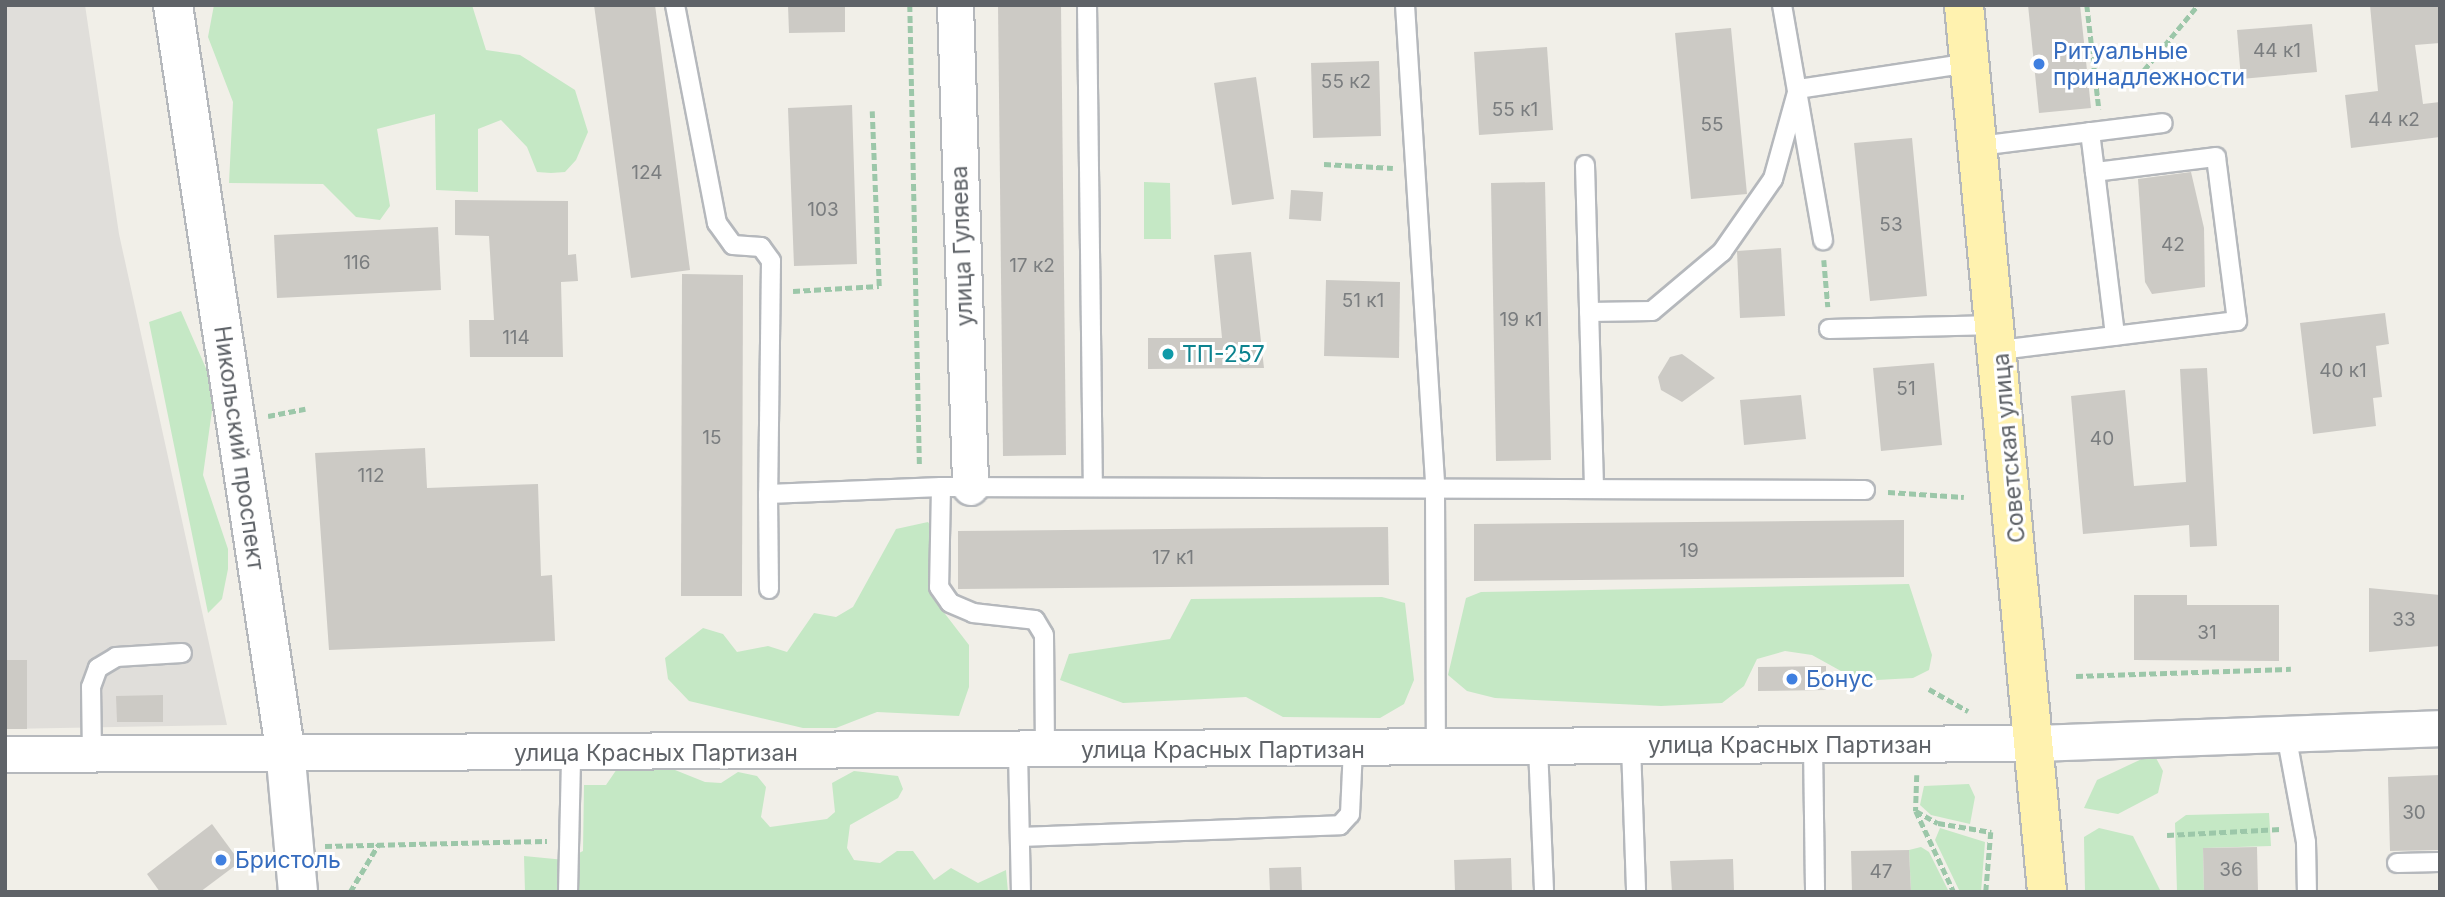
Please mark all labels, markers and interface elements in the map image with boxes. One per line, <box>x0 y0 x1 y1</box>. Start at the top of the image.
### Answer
place label: Ритуальные принадлежности <box>2053 37 2245 91</box>
house number: 44 к1 <box>2253 40 2301 62</box>
marker: Ритуальные принадлежности <box>2031 56 2047 72</box>
house number: 55 к2 <box>1321 71 1371 93</box>
house number: 55 к1 <box>1492 99 1538 121</box>
house number: 44 к2 <box>2368 109 2420 131</box>
house number: 55 <box>1700 114 1724 136</box>
house number: 124 <box>631 162 663 184</box>
street label: улица Гуляева <box>945 165 979 327</box>
house number: 103 <box>807 199 839 221</box>
house number: 53 <box>1879 214 1903 236</box>
house number: 42 <box>2161 234 2185 256</box>
house number: 116 <box>343 252 371 274</box>
house number: 17 к2 <box>1009 255 1055 277</box>
house number: 51 к1 <box>1342 290 1384 312</box>
house number: 19 к1 <box>1500 309 1542 331</box>
street label: Никольский проспект <box>208 324 270 572</box>
house number: 114 <box>502 327 530 349</box>
place label: ТП-257 <box>1182 340 1265 368</box>
marker: ТП-257 <box>1160 346 1176 362</box>
street label: Советская улица <box>1987 352 2031 544</box>
house number: 40 к1 <box>2319 360 2367 382</box>
house number: 51 <box>1896 378 1916 400</box>
house number: 15 <box>702 427 722 449</box>
house number: 40 <box>2090 428 2114 450</box>
house number: 112 <box>357 465 385 487</box>
house number: 19 <box>1679 540 1699 562</box>
house number: 17 к1 <box>1152 547 1194 569</box>
house number: 33 <box>2392 609 2416 631</box>
house number: 31 <box>2197 622 2217 644</box>
place label: Бонус <box>1806 665 1874 693</box>
marker: Бонус <box>1784 671 1800 687</box>
street label: улица Красных Партизан <box>1648 731 1932 759</box>
street label: улица Красных Партизан <box>1081 736 1365 764</box>
street label: улица Красных Партизан <box>514 739 798 767</box>
house number: 30 <box>2402 802 2426 824</box>
place label: Бристоль <box>235 846 341 874</box>
marker: Бристоль <box>213 852 229 868</box>
house number: 36 <box>2219 859 2243 881</box>
house number: 47 <box>1869 861 1893 883</box>

